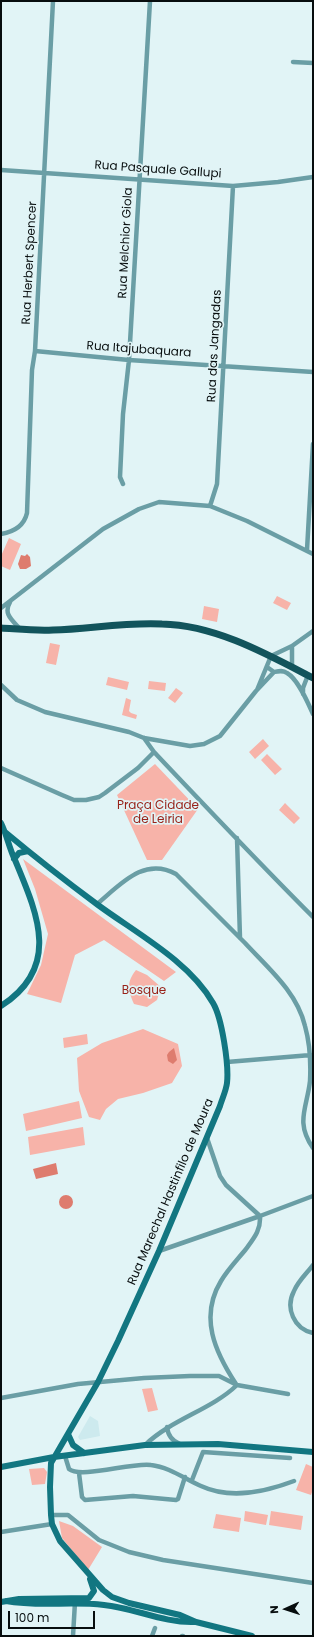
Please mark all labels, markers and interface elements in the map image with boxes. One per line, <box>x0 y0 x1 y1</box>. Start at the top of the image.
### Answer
street label: Rua Pasquale Gallupi <box>94 158 222 182</box>
street label: Rua Melchior Giola <box>116 187 136 299</box>
street label: Rua Herbert Spencer <box>20 201 40 325</box>
street label: Rua das Jangadas <box>205 289 225 403</box>
street label: Rua Itajubaquara <box>86 339 192 361</box>
park label: Praça Cidade de Leiria <box>117 799 199 827</box>
park label: Bosque <box>122 984 166 998</box>
street label: Rua Marechal Hastinfilo de Moura <box>125 1097 217 1287</box>
north arrow <box>266 1589 306 1629</box>
scale bar <box>10 1603 97 1629</box>
text: N <box>266 1605 282 1614</box>
text: 100 m <box>15 1609 49 1626</box>

